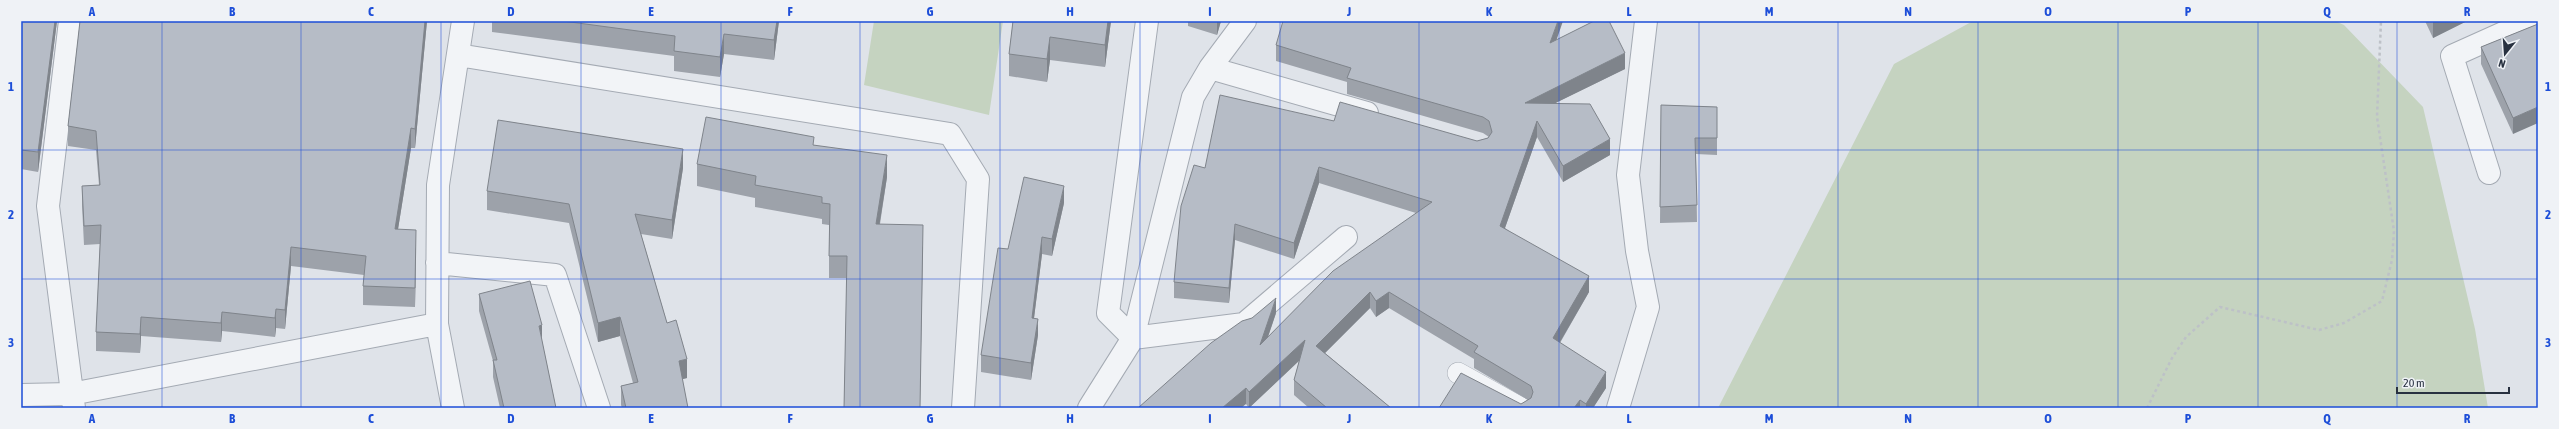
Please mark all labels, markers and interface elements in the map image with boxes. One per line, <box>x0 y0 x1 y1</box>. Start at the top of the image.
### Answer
text: A <box>88 4 96 19</box>
text: B <box>229 4 236 19</box>
text: C <box>368 4 374 19</box>
text: D <box>507 4 515 19</box>
text: E <box>648 4 654 19</box>
text: F <box>787 4 793 19</box>
text: G <box>927 4 934 19</box>
text: H <box>1066 4 1074 19</box>
text: I <box>1208 4 1212 19</box>
text: J <box>1346 4 1351 19</box>
text: K <box>1486 4 1493 19</box>
text: L <box>1626 4 1632 19</box>
text: M <box>1765 4 1774 19</box>
text: N <box>1904 4 1912 19</box>
text: O <box>2044 4 2052 19</box>
text: P <box>2185 4 2192 19</box>
text: Q <box>2323 4 2331 19</box>
text: R <box>2464 4 2471 19</box>
north arrow <box>2485 34 2525 74</box>
text: N <box>2497 57 2507 70</box>
text: 1 <box>8 79 14 94</box>
text: 1 <box>2545 79 2551 94</box>
text: 2 <box>8 207 14 222</box>
text: 2 <box>2545 207 2551 222</box>
text: 3 <box>8 335 14 350</box>
text: 3 <box>2545 335 2551 350</box>
scale bar <box>2397 369 2509 395</box>
text: 20 m <box>2403 376 2425 390</box>
text: A <box>88 411 96 426</box>
text: B <box>229 411 236 426</box>
text: C <box>368 411 374 426</box>
text: D <box>507 411 515 426</box>
text: E <box>648 411 654 426</box>
text: F <box>787 411 793 426</box>
text: G <box>927 411 934 426</box>
text: H <box>1066 411 1074 426</box>
text: I <box>1208 411 1212 426</box>
text: J <box>1346 411 1351 426</box>
text: K <box>1486 411 1493 426</box>
text: L <box>1626 411 1632 426</box>
text: M <box>1765 411 1774 426</box>
text: N <box>1904 411 1912 426</box>
text: O <box>2044 411 2052 426</box>
text: P <box>2185 411 2192 426</box>
text: Q <box>2323 411 2331 426</box>
text: R <box>2464 411 2471 426</box>

